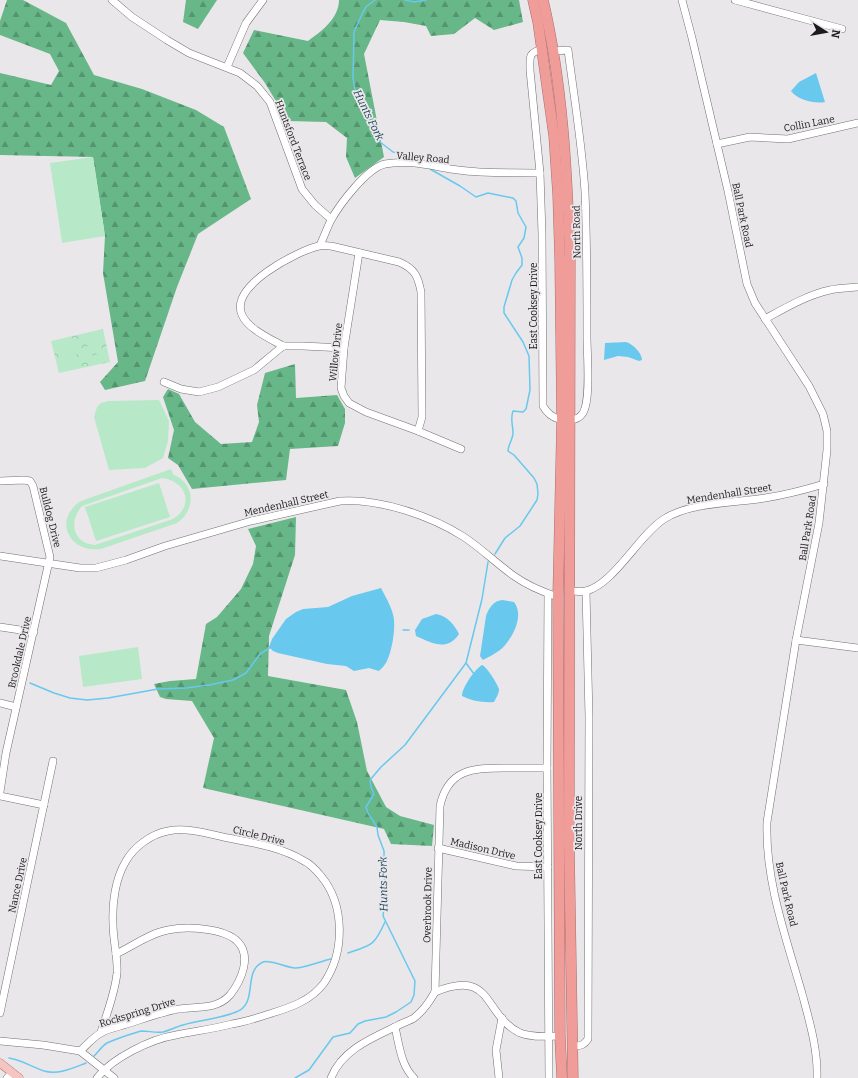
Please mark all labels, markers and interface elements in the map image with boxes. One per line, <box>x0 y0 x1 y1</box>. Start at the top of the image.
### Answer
north arrow <box>806 12 846 52</box>
text: N <box>828 28 843 40</box>
water label: Hunts Fork <box>351 88 387 144</box>
street label: Huntsford Terrace <box>272 98 314 182</box>
street label: Collin Lane <box>783 113 836 135</box>
street label: Valley Road <box>396 150 450 166</box>
street label: Ball Park Road <box>729 182 755 249</box>
street label: North Road <box>571 205 583 259</box>
street label: East Cooksey Drive <box>528 263 540 349</box>
street label: Willow Drive <box>327 322 345 382</box>
street label: Mendenhall Street <box>686 481 773 507</box>
street label: Bulldog Drive <box>37 486 63 549</box>
street label: Mendenhall Street <box>243 488 330 519</box>
street label: Ball Park Road <box>797 495 819 562</box>
street label: Brookdale Drive <box>6 615 34 689</box>
street label: East Cooksey Drive <box>533 793 545 879</box>
street label: North Drive <box>573 796 585 850</box>
street label: Circle Drive <box>231 824 286 848</box>
street label: Madison Drive <box>449 836 517 862</box>
water label: Hunts Fork <box>377 855 390 912</box>
street label: Nance Drive <box>6 856 30 914</box>
street label: Ball Park Road <box>773 861 799 928</box>
street label: Overbrook Drive <box>421 867 435 943</box>
street label: Rockspring Drive <box>98 996 177 1030</box>

